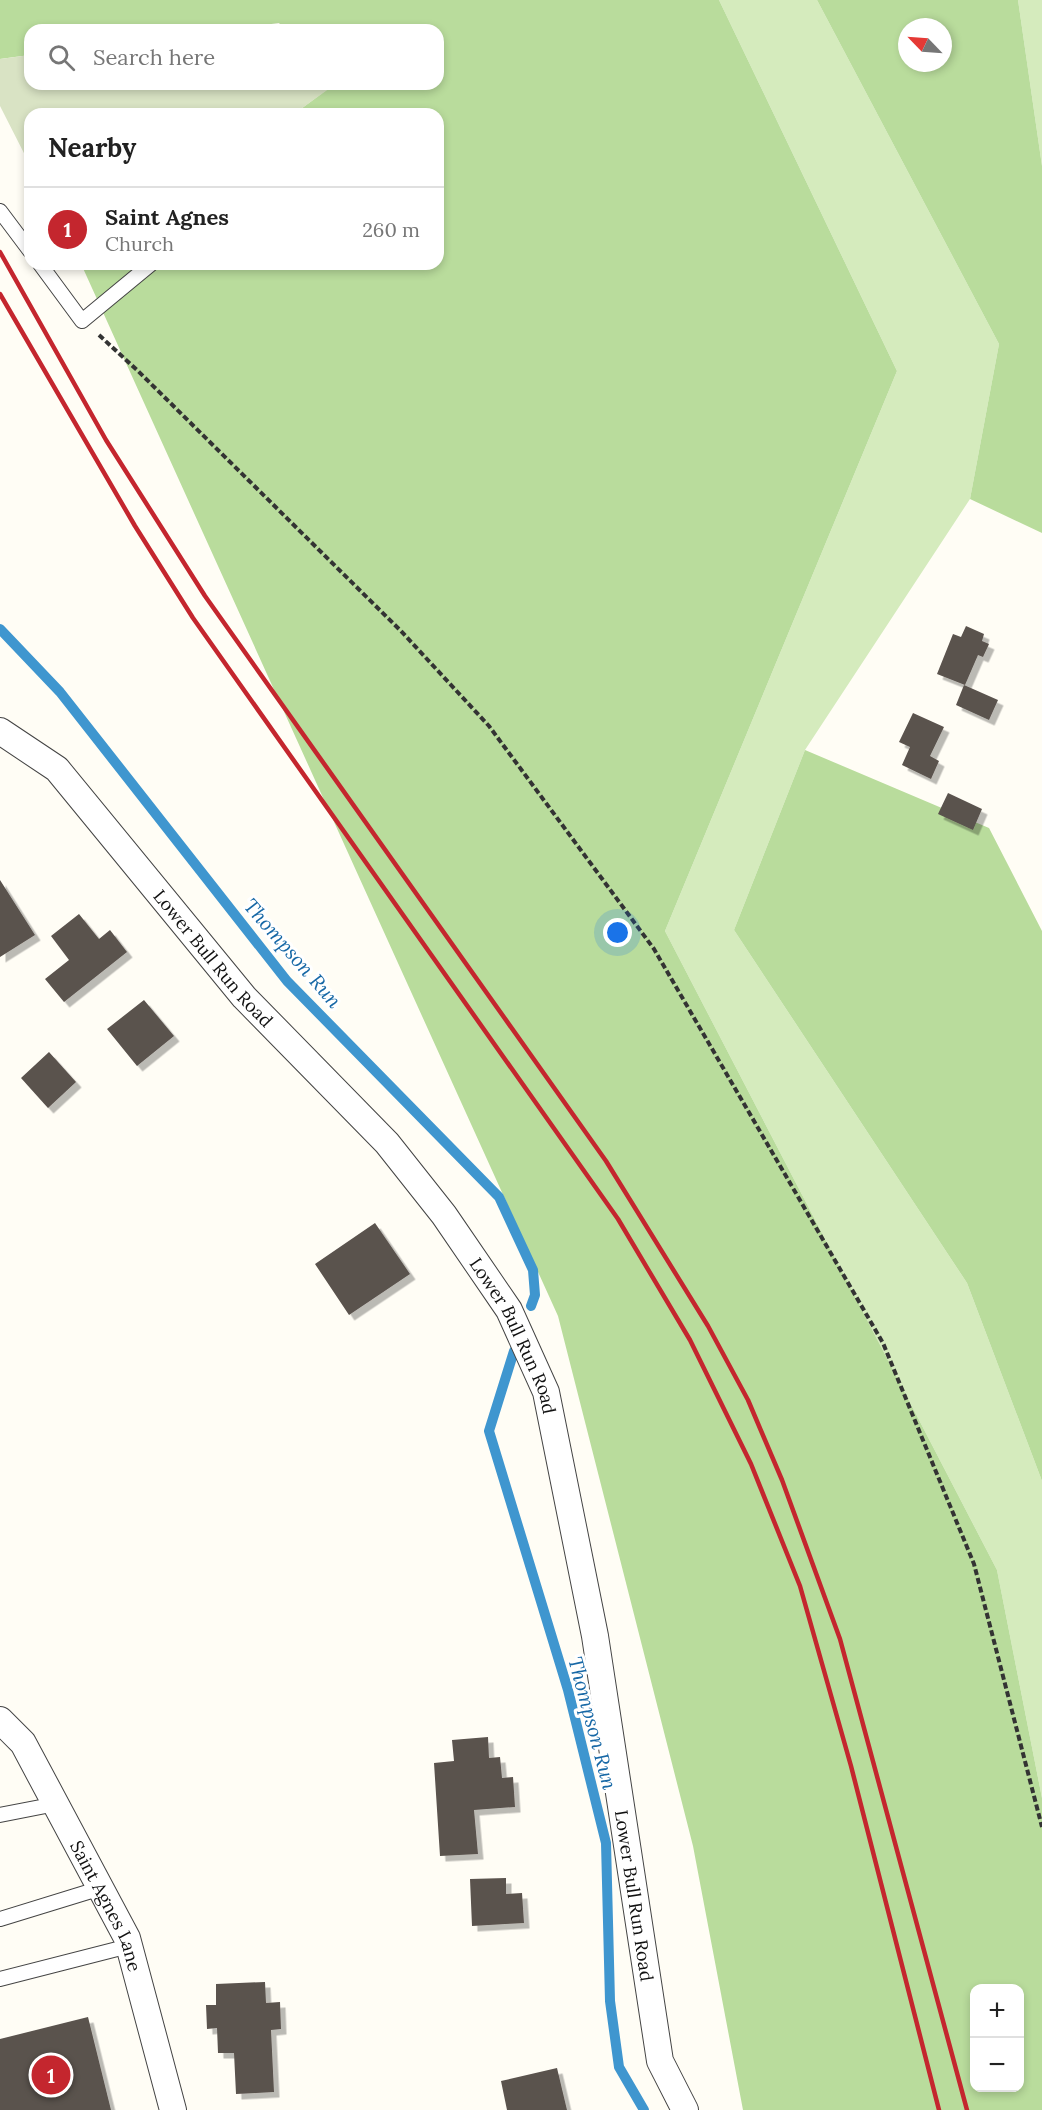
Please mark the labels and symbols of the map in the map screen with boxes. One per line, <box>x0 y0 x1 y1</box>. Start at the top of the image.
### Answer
north arrow <box>898 18 952 72</box>
street label: Lower Bull Run Road <box>149 885 278 1032</box>
water label: Thompson Run <box>239 893 348 1013</box>
your location <box>603 918 632 947</box>
street label: Lower Bull Run Road <box>465 1253 562 1416</box>
water label: Thompson Run <box>563 1654 623 1793</box>
street label: Lower Bull Run Road <box>610 1808 659 1983</box>
street label: Saint Agnes Lane <box>66 1836 147 1974</box>
pin: 1 <box>32 2052 70 2098</box>

